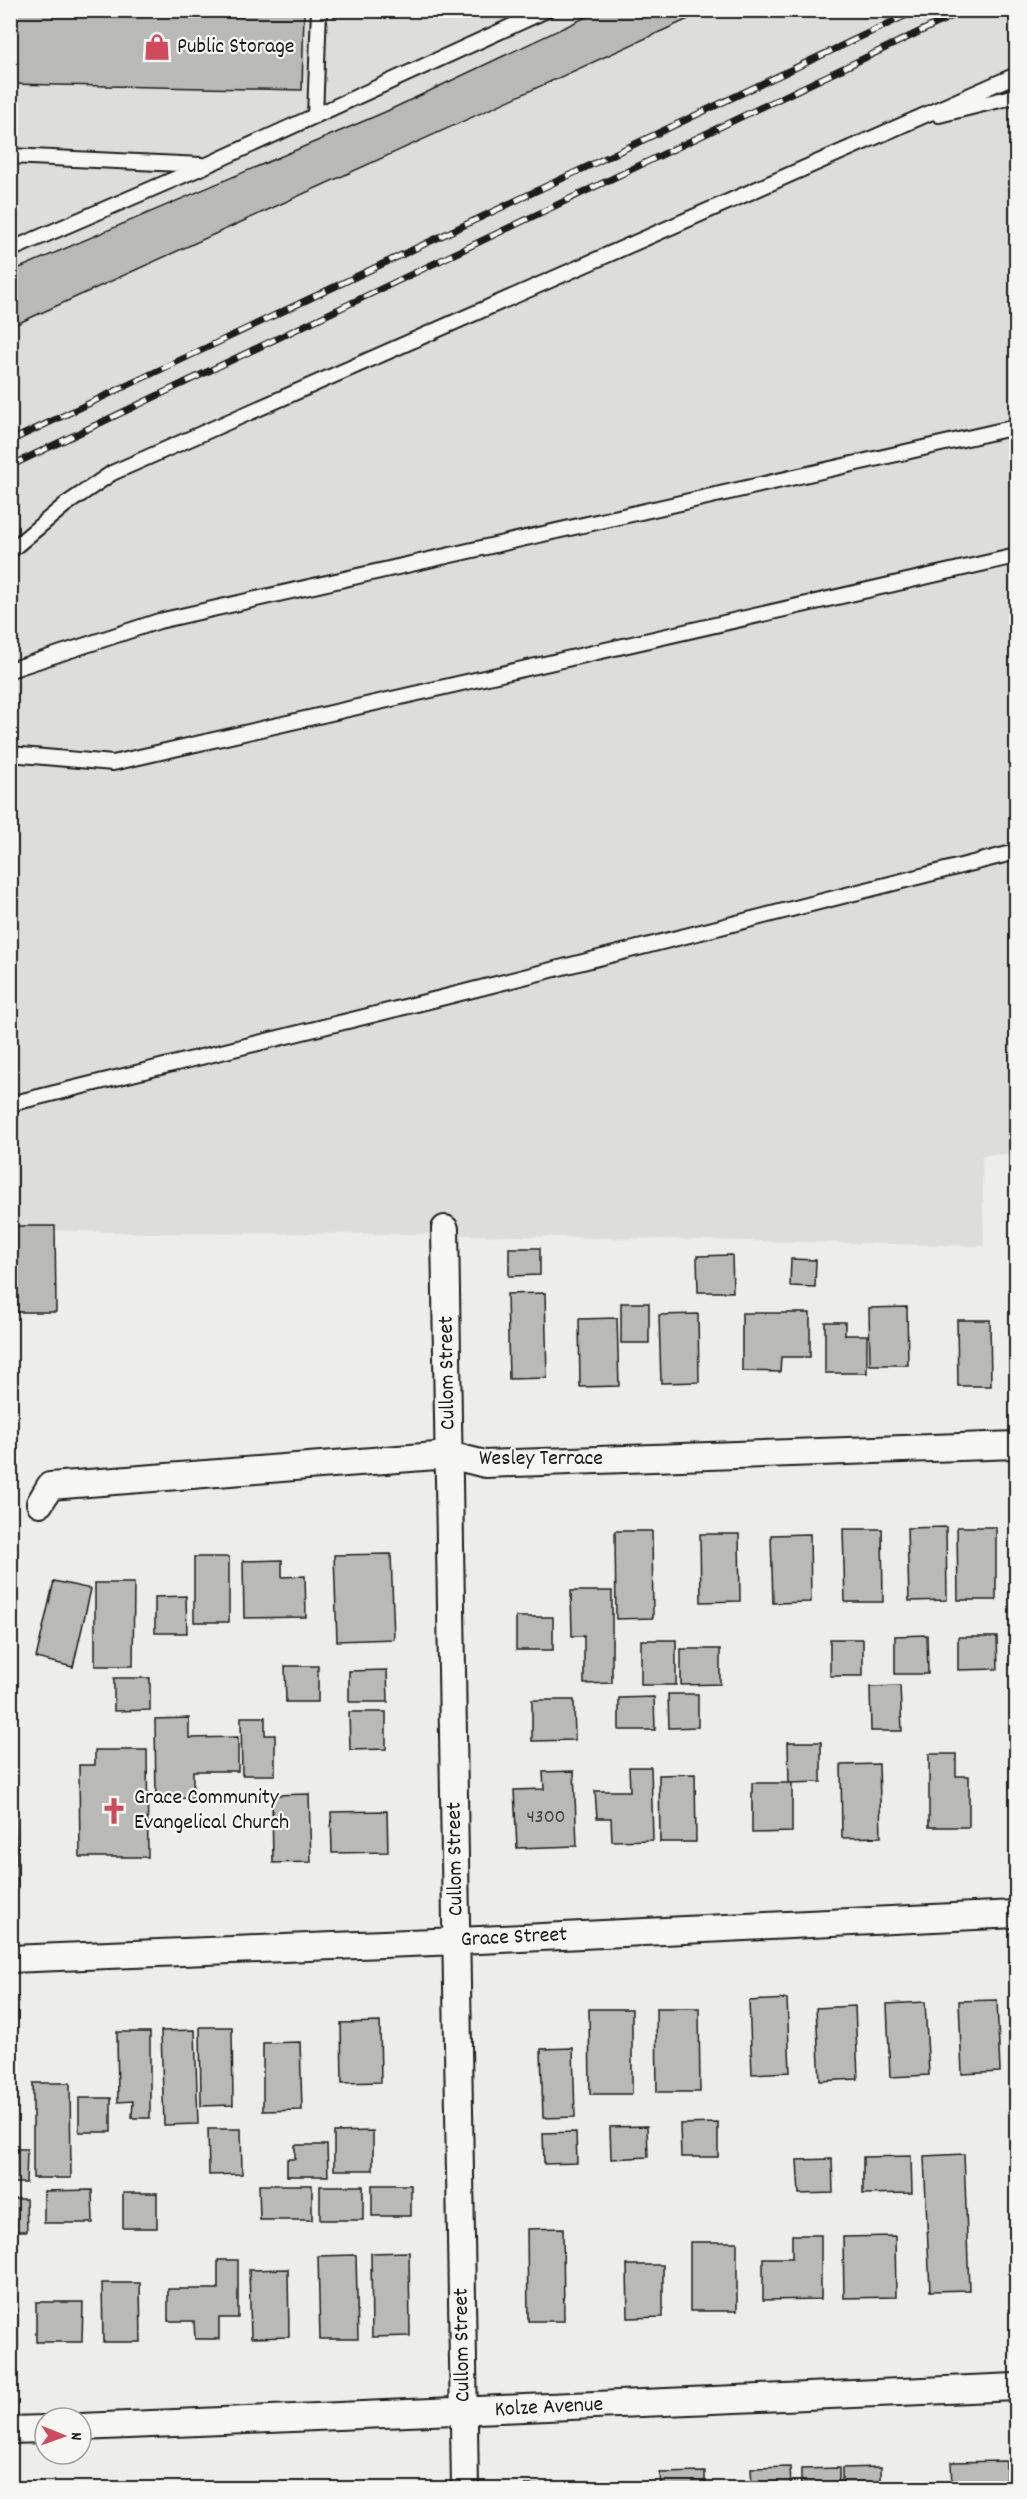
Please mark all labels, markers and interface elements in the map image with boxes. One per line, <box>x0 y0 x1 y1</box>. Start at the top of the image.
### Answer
shop icon: Public Storage <box>142 32 172 62</box>
place label: Public Storage <box>177 32 295 63</box>
street label: Cullom Street <box>432 1316 464 1430</box>
street label: Wesley Terrace <box>479 1444 603 1475</box>
place label: Grace Community Evangelical Church <box>134 1783 289 1839</box>
church icon: Grace Community Evangelical Church <box>99 1796 129 1826</box>
street label: Cullom Street <box>440 1802 472 1916</box>
house number: 4300 <box>527 1804 565 1832</box>
street label: Grace Street <box>460 1920 568 1956</box>
street label: Cullom Street <box>447 2288 479 2402</box>
street label: Kolze Avenue <box>494 2390 604 2426</box>
north arrow <box>33 2406 93 2466</box>
text: N <box>64 2432 87 2440</box>

